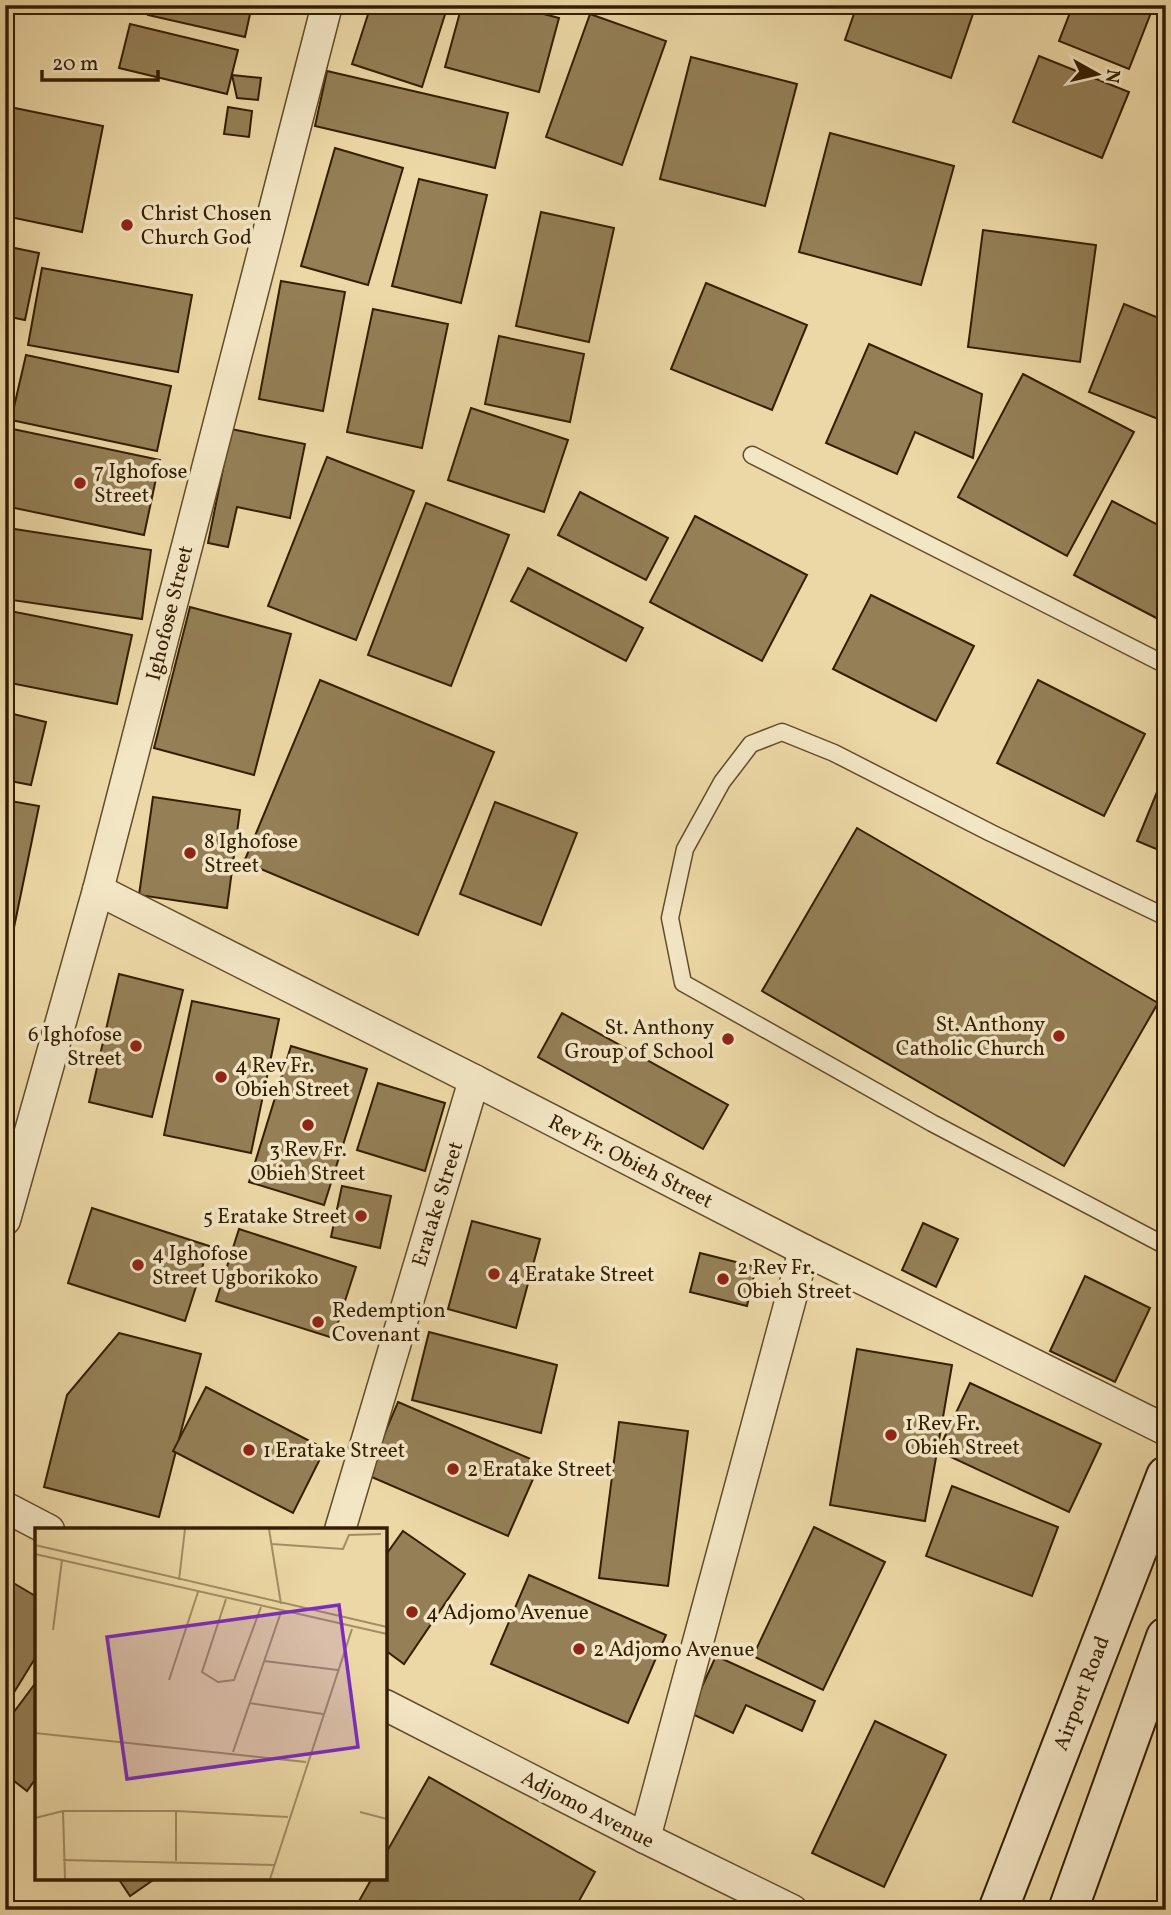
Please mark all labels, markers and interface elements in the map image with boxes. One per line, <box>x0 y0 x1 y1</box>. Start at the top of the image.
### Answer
scale bar <box>42 38 158 82</box>
north arrow <box>1062 38 1132 108</box>
text: 20 m <box>52 50 98 79</box>
text: N <box>1098 67 1126 85</box>
place label: Christ Chosen Church God <box>141 200 272 253</box>
marker: Christ Chosen Church God <box>119 217 135 233</box>
place label: 7 Ighofose Street <box>94 458 188 511</box>
marker: 7 Ighofose Street <box>72 475 88 491</box>
street label: Ighofose Street <box>140 543 201 684</box>
place label: 8 Ighofose Street <box>204 828 298 881</box>
marker: 8 Ighofose Street <box>182 845 198 861</box>
place label: St. Anthony Catholic Church <box>896 1011 1046 1064</box>
place label: St. Anthony Group of School <box>565 1014 715 1067</box>
place label: 6 Ighofose Street <box>28 1021 122 1074</box>
marker: St. Anthony Catholic Church <box>1051 1028 1067 1044</box>
marker: St. Anthony Group of School <box>720 1031 736 1047</box>
marker: 6 Ighofose Street <box>128 1038 144 1054</box>
place label: 4 Rev Fr. Obieh Street <box>235 1052 350 1105</box>
marker: 4 Rev Fr. Obieh Street <box>213 1069 229 1085</box>
street label: Rev Fr. Obieh Street <box>543 1108 718 1216</box>
marker: 3 Rev Fr. Obieh Street <box>300 1117 316 1133</box>
place label: 3 Rev Fr. Obieh Street <box>251 1136 365 1189</box>
street label: Eratake Street <box>406 1138 471 1271</box>
place label: 5 Eratake Street <box>203 1203 347 1232</box>
marker: 5 Eratake Street <box>353 1208 369 1224</box>
place label: 4 Ighofose Street Ugborikoko <box>152 1240 318 1293</box>
place label: 2 Rev Fr. Obieh Street <box>737 1254 852 1307</box>
marker: 4 Ighofose Street Ugborikoko <box>130 1257 146 1273</box>
place label: 4 Eratake Street <box>508 1261 654 1290</box>
marker: 4 Eratake Street <box>486 1266 502 1282</box>
marker: 2 Rev Fr. Obieh Street <box>715 1271 731 1287</box>
place label: Redemption Covenant <box>332 1297 446 1350</box>
marker: Redemption Covenant <box>310 1314 326 1330</box>
place label: 1 Rev Fr. Obieh Street <box>905 1410 1020 1463</box>
marker: 1 Rev Fr. Obieh Street <box>883 1427 899 1443</box>
place label: 1 Eratake Street <box>263 1437 405 1466</box>
marker: 1 Eratake Street <box>241 1442 257 1458</box>
place label: 2 Eratake Street <box>467 1456 612 1485</box>
marker: 2 Eratake Street <box>445 1461 461 1477</box>
inset map <box>35 1528 387 1880</box>
place label: 4 Adjomo Avenue <box>426 1599 589 1628</box>
marker: 4 Adjomo Avenue <box>404 1604 420 1620</box>
street label: Airport Road <box>1047 1632 1118 1755</box>
place label: 2 Adjomo Avenue <box>593 1636 754 1665</box>
marker: 2 Adjomo Avenue <box>571 1641 587 1657</box>
street label: Adjomo Avenue <box>516 1764 659 1856</box>

